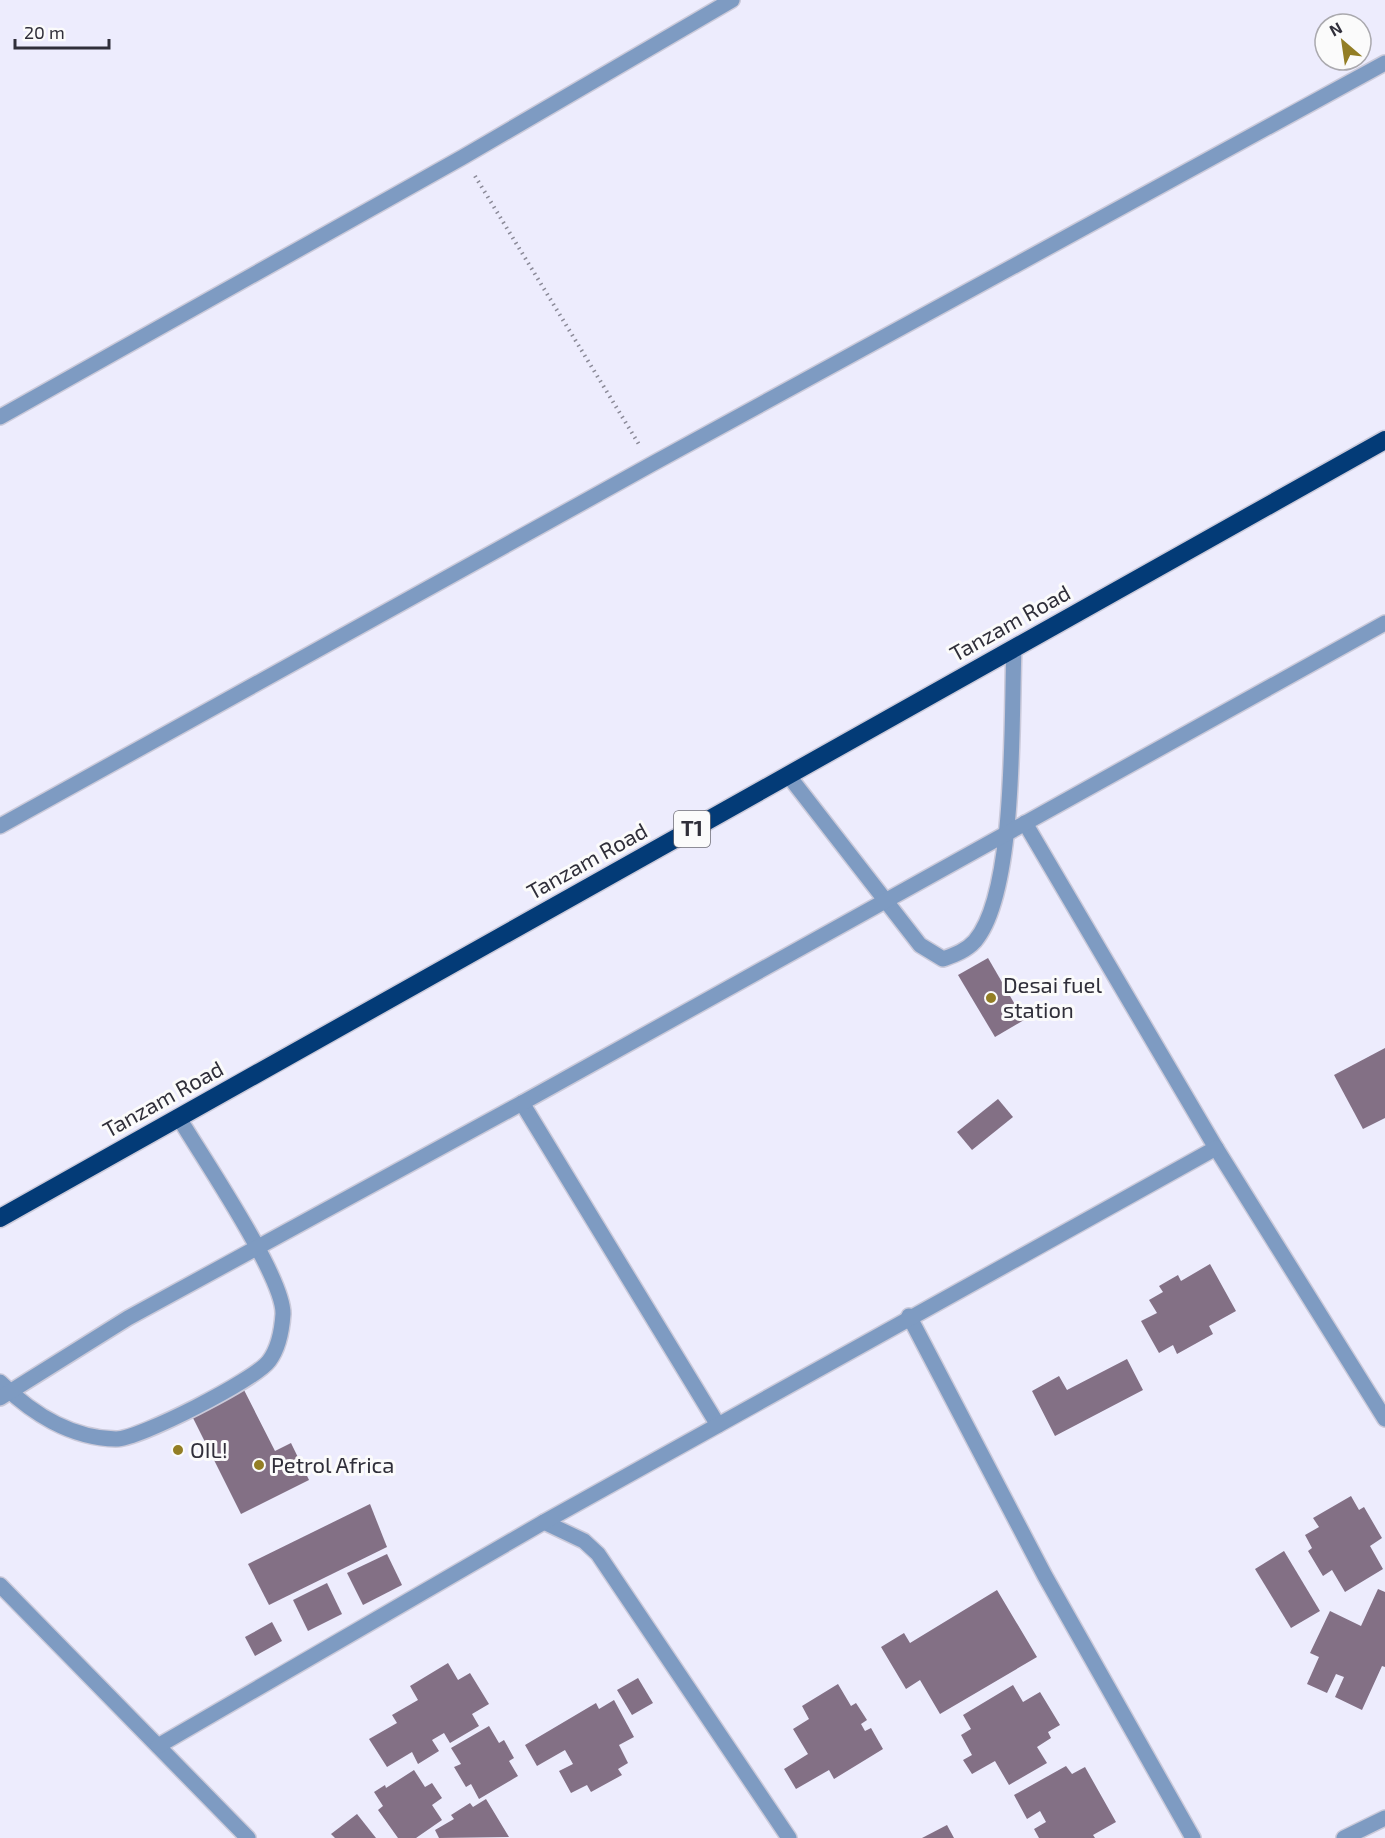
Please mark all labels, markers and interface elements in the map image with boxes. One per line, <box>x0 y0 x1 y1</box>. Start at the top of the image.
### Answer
scale bar <box>15 12 110 50</box>
north arrow <box>1313 12 1373 72</box>
text: N <box>1326 17 1345 40</box>
text: 20 m <box>24 21 65 43</box>
street label: Tanzam Road <box>945 578 1074 666</box>
road number: T1 <box>674 811 710 847</box>
street label: Tanzam Road <box>522 816 651 904</box>
place label: Desai fuel station <box>1003 971 1102 1022</box>
marker: Desai fuel station <box>984 991 998 1005</box>
street label: Tanzam Road <box>98 1054 227 1142</box>
place label: OIL! <box>190 1436 228 1462</box>
marker: OIL! <box>171 1443 185 1457</box>
place label: Petrol Africa <box>271 1451 394 1477</box>
marker: Petrol Africa <box>252 1458 266 1472</box>

